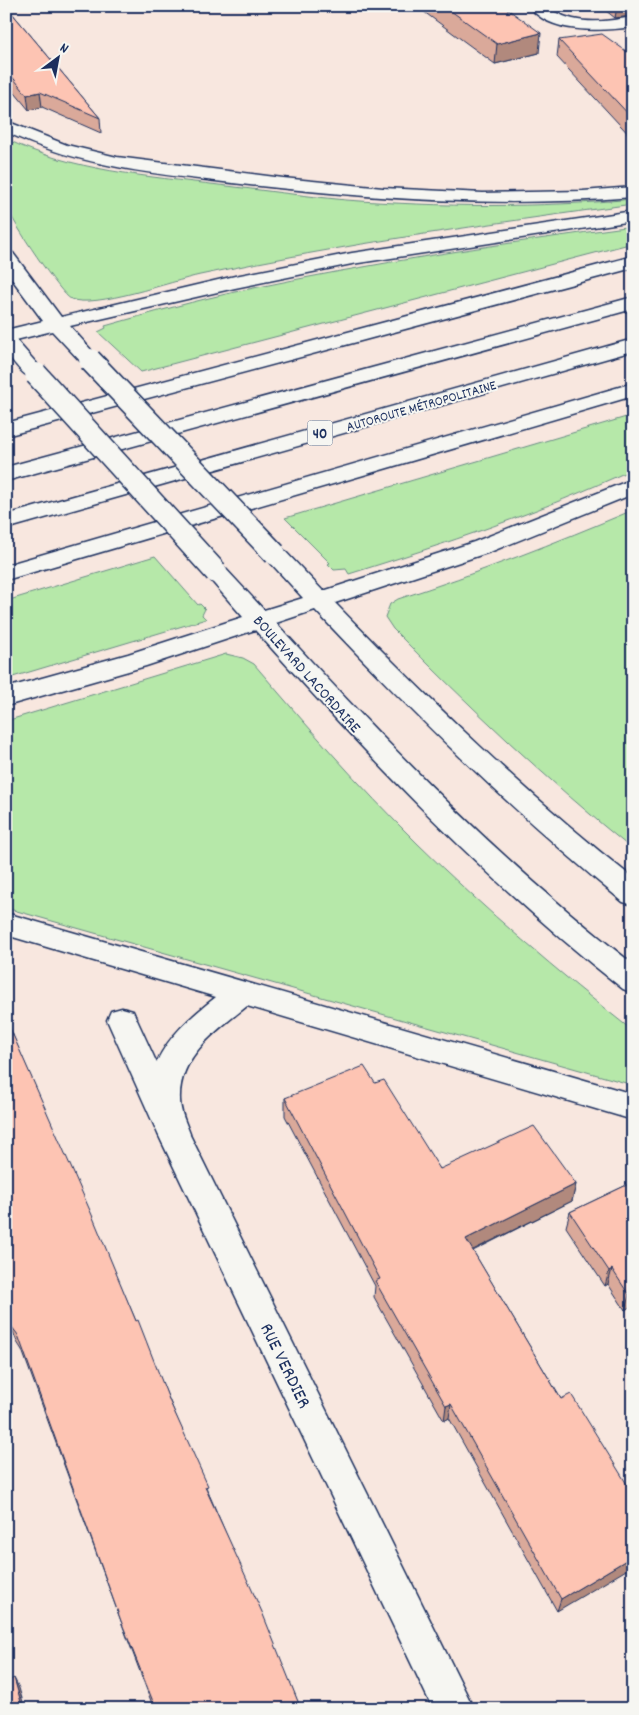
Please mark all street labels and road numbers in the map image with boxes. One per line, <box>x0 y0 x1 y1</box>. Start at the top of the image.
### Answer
street label: AUTOROUTE MÉTROPOLITAINE <box>344 376 499 438</box>
road number: 40 <box>308 420 332 446</box>
street label: BOULEVARD LACORDAIRE <box>247 611 366 739</box>
street label: RUE VERDIER <box>252 1319 316 1414</box>

